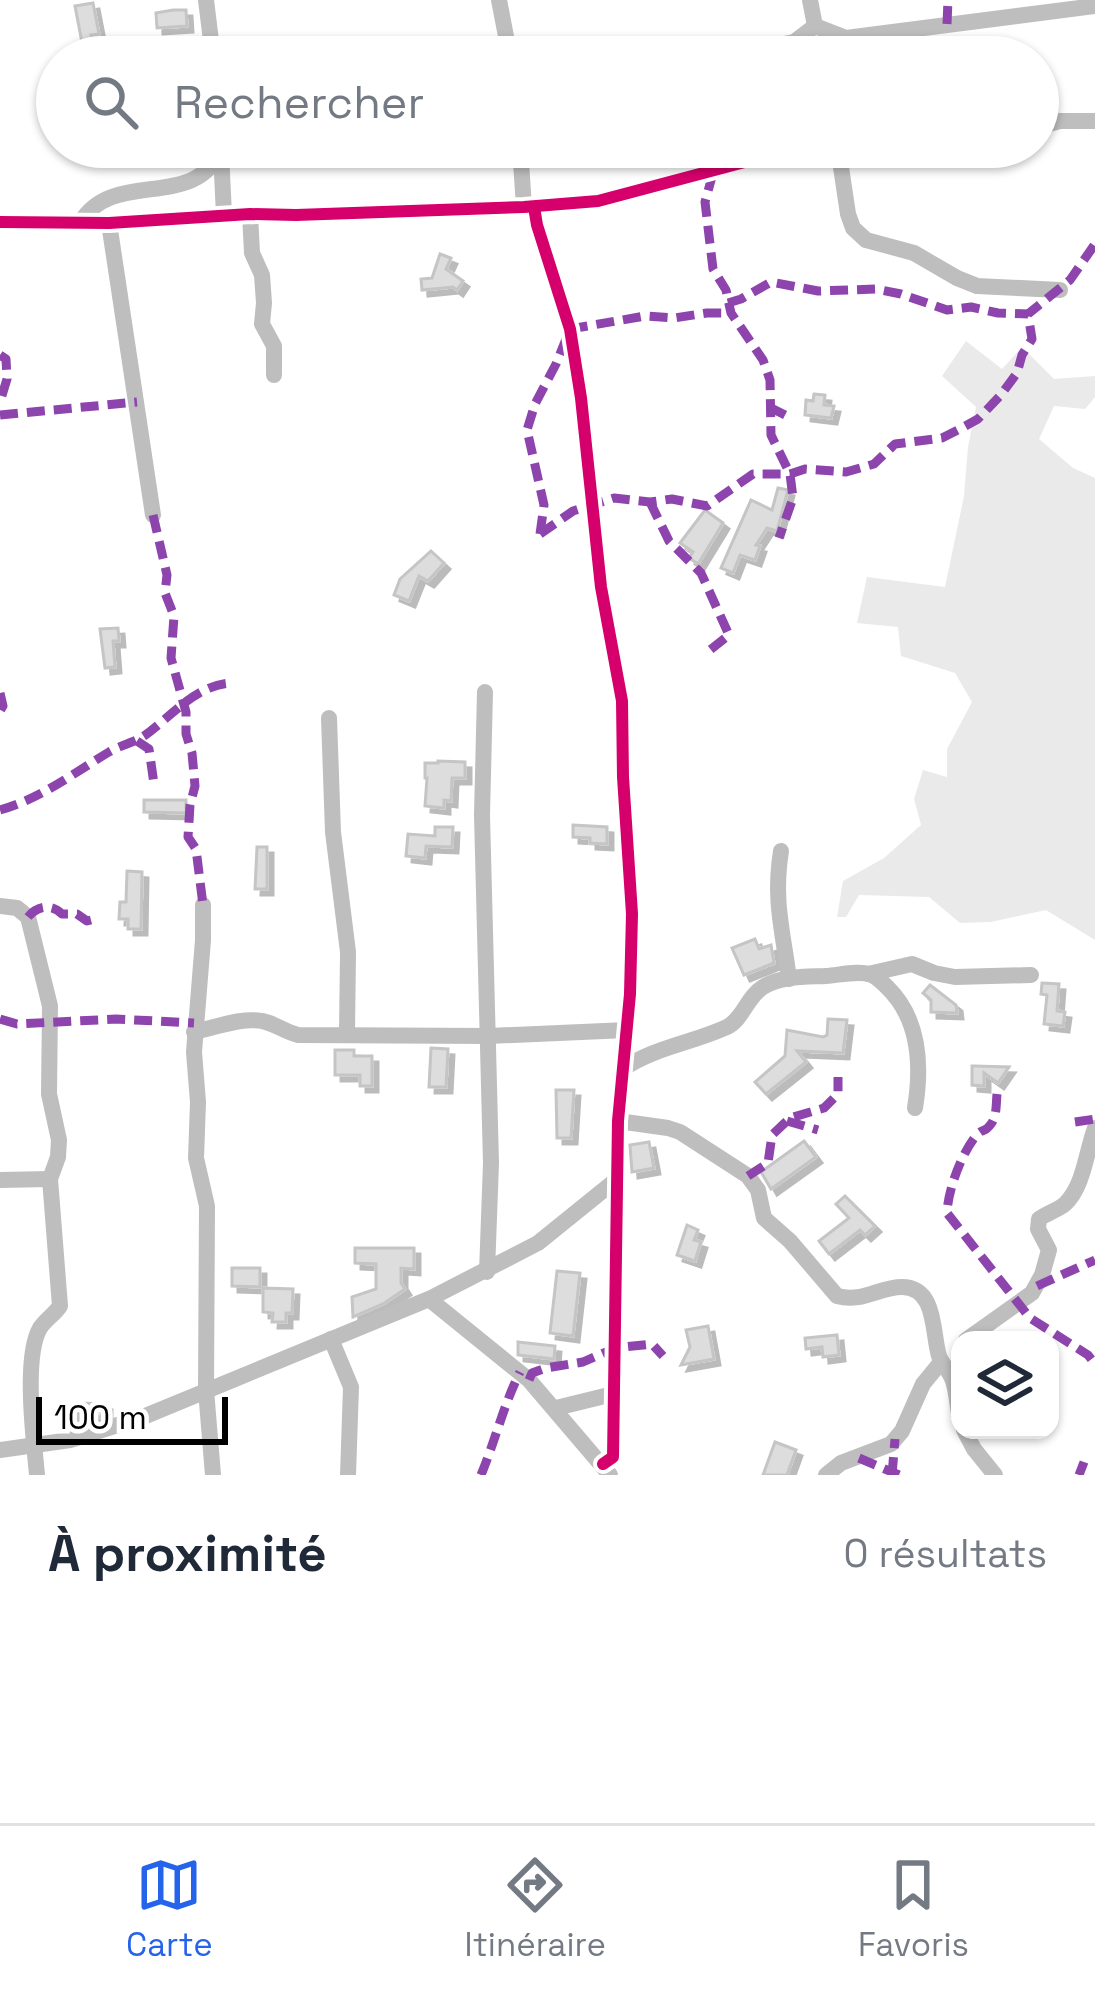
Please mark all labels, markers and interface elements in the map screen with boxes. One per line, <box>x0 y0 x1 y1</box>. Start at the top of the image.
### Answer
search box <box>36 36 1059 168</box>
icon: search <box>78 69 144 135</box>
text: Rechercher <box>174 74 424 131</box>
map controls <box>951 1331 1059 1439</box>
button: layers <box>951 1331 1059 1439</box>
scale bar <box>36 1391 228 1444</box>
text: 100 m <box>54 1397 147 1439</box>
text: À proximité <box>48 1521 327 1586</box>
text: 0 résultats <box>843 1529 1047 1578</box>
tab: Carte <box>126 1852 213 1966</box>
tab: Itinéraire <box>465 1852 606 1966</box>
tab: Favoris <box>858 1852 969 1966</box>

